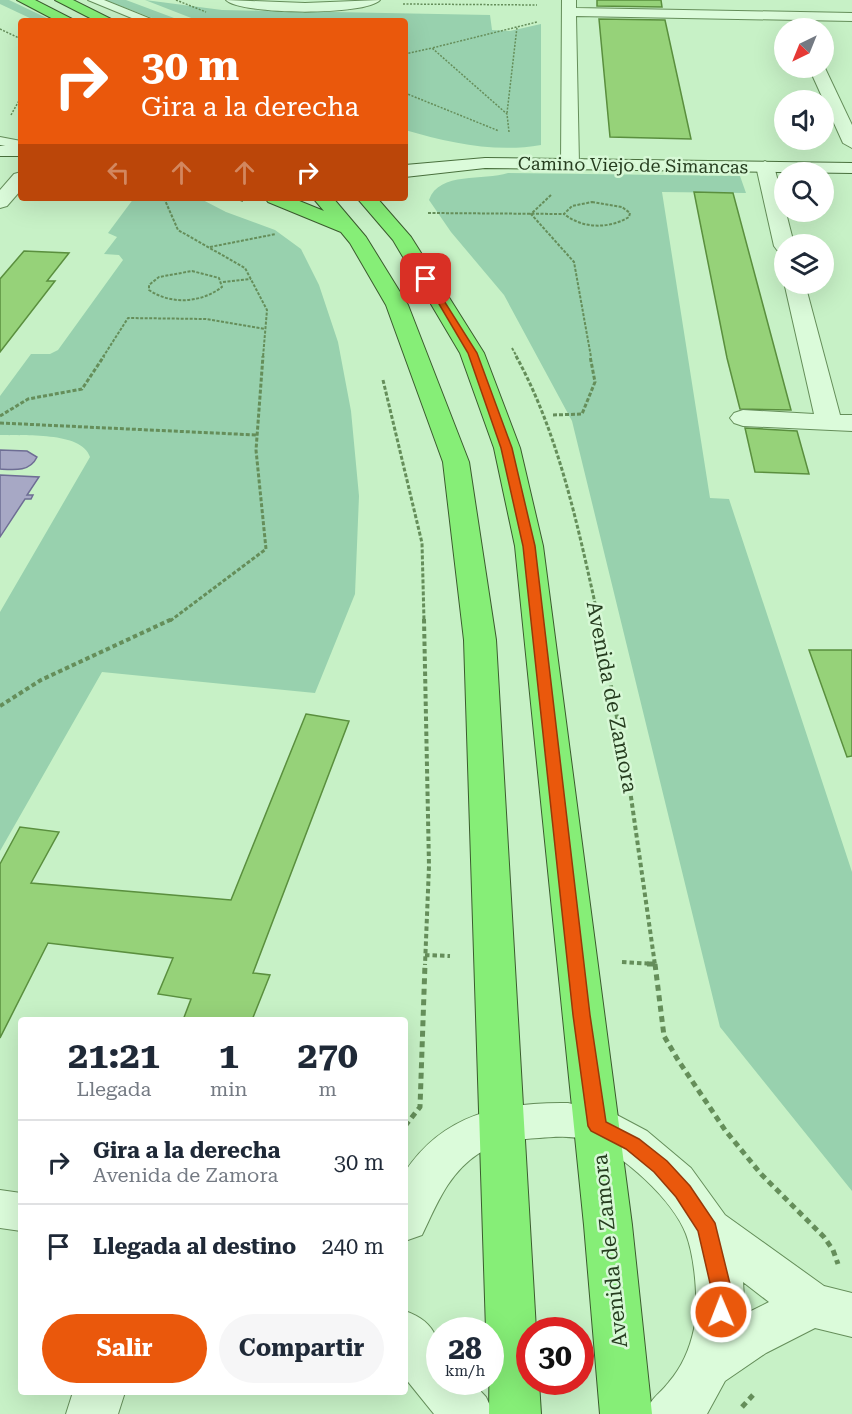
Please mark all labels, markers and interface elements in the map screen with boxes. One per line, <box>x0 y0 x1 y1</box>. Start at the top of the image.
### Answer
north arrow <box>774 18 834 78</box>
map controls <box>774 18 834 294</box>
text: 30 m <box>141 41 239 90</box>
icon: right <box>42 42 120 120</box>
button: sound <box>774 90 834 150</box>
text: Gira a la derecha <box>141 91 359 123</box>
street label: Camino Viejo de Simancas <box>518 152 748 178</box>
icon: left <box>102 156 135 189</box>
icon: ahead <box>165 156 198 189</box>
icon: ahead <box>228 156 261 189</box>
icon: right <box>291 156 324 189</box>
button: search <box>774 162 834 222</box>
button: layers <box>774 234 834 294</box>
pin <box>400 253 451 304</box>
icon: arrive <box>409 262 442 295</box>
street label: Avenida de Zamora <box>582 599 642 795</box>
text: 21:21 <box>68 1035 160 1077</box>
text: 1 <box>219 1035 239 1077</box>
text: 270 <box>298 1035 358 1077</box>
text: Llegada <box>77 1077 151 1101</box>
text: min <box>210 1077 247 1101</box>
text: m <box>319 1077 337 1101</box>
text: Gira a la derecha <box>93 1138 280 1163</box>
icon: right <box>42 1146 75 1179</box>
text: 30 m <box>334 1150 384 1175</box>
street label: Avenida de Zamora <box>588 1152 632 1349</box>
text: Avenida de Zamora <box>93 1163 278 1187</box>
icon: arrive <box>42 1230 75 1263</box>
text: Llegada al destino <box>93 1234 296 1259</box>
text: 240 m <box>321 1234 384 1259</box>
position arrow <box>689 1280 753 1344</box>
button: Salir <box>42 1314 207 1383</box>
button: Compartir <box>219 1314 384 1383</box>
speed limit sign: 30 <box>516 1317 594 1395</box>
text: 28 <box>448 1331 482 1366</box>
text: km/h <box>445 1362 485 1380</box>

